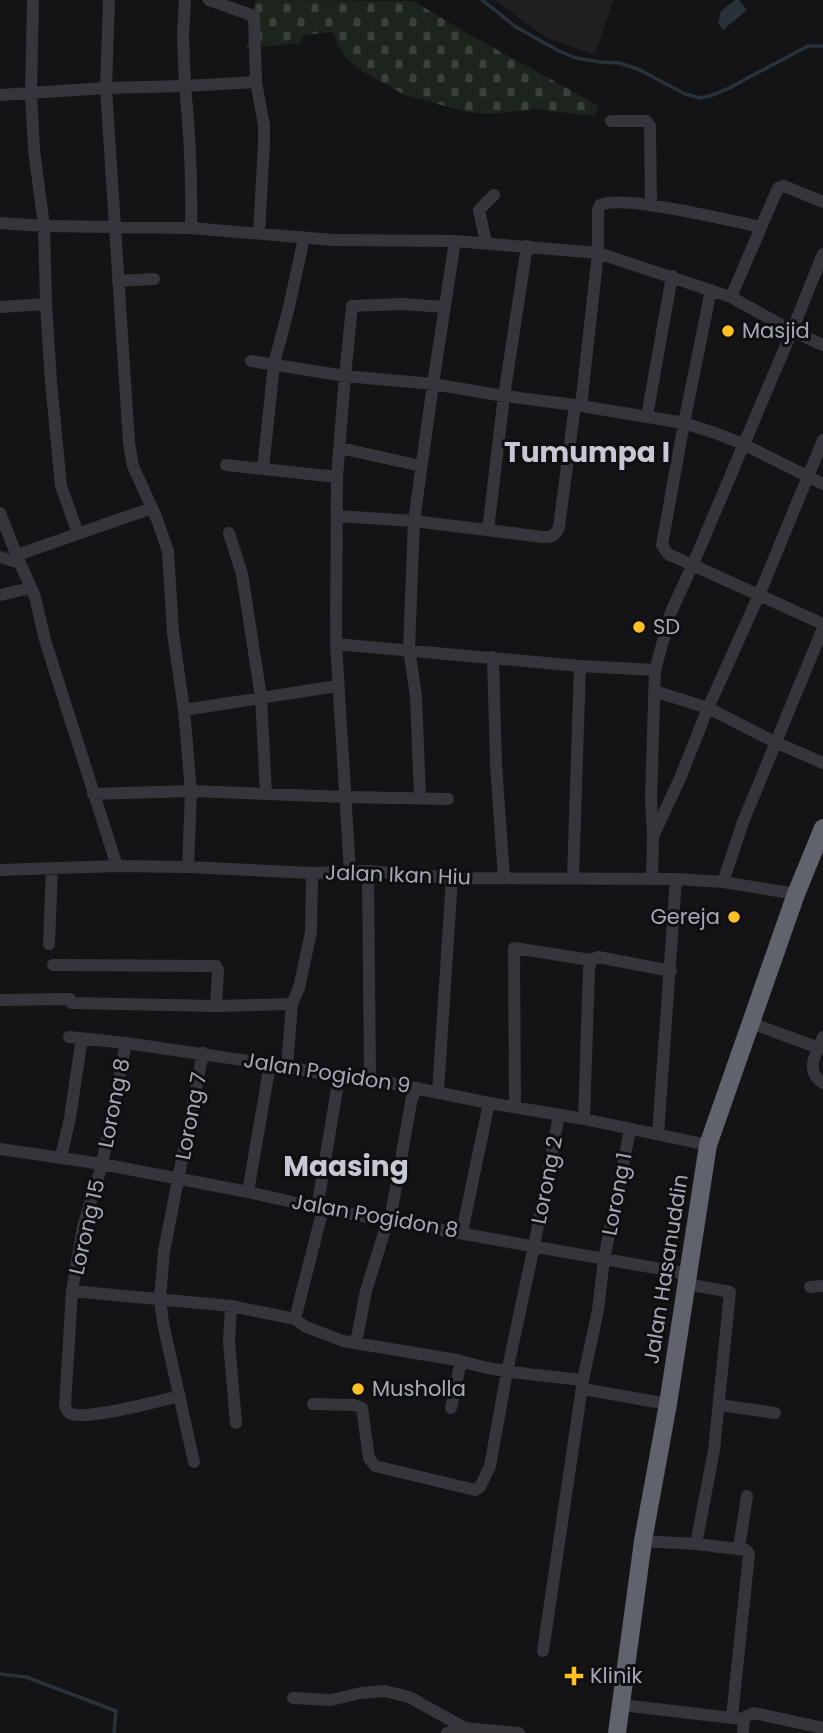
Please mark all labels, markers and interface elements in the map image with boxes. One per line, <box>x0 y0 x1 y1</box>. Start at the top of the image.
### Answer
place label: Masjid <box>742 316 810 345</box>
marker: Masjid <box>720 323 736 339</box>
district label: Tumumpa I <box>504 433 670 472</box>
place label: SD <box>653 612 680 641</box>
marker: SD <box>631 619 647 635</box>
street label: Jalan Ikan Hiu <box>325 857 472 892</box>
place label: Gereja <box>650 902 720 931</box>
marker: Gereja <box>726 909 742 925</box>
street label: Jalan Pogidon 9 <box>242 1045 413 1100</box>
street label: Lorong 8 <box>91 1056 136 1150</box>
street label: Lorong 7 <box>168 1070 213 1162</box>
street label: Lorong 2 <box>524 1133 569 1226</box>
district label: Maasing <box>283 1147 409 1186</box>
street label: Lorong 1 <box>594 1150 639 1238</box>
street label: Jalan Hasanuddin <box>636 1172 695 1366</box>
street label: Lorong 15 <box>61 1176 112 1277</box>
street label: Jalan Pogidon 8 <box>290 1187 461 1244</box>
place label: Musholla <box>372 1374 466 1403</box>
marker: Musholla <box>350 1381 366 1397</box>
place label: Klinik <box>590 1661 643 1690</box>
marker: Klinik <box>564 1666 584 1686</box>

